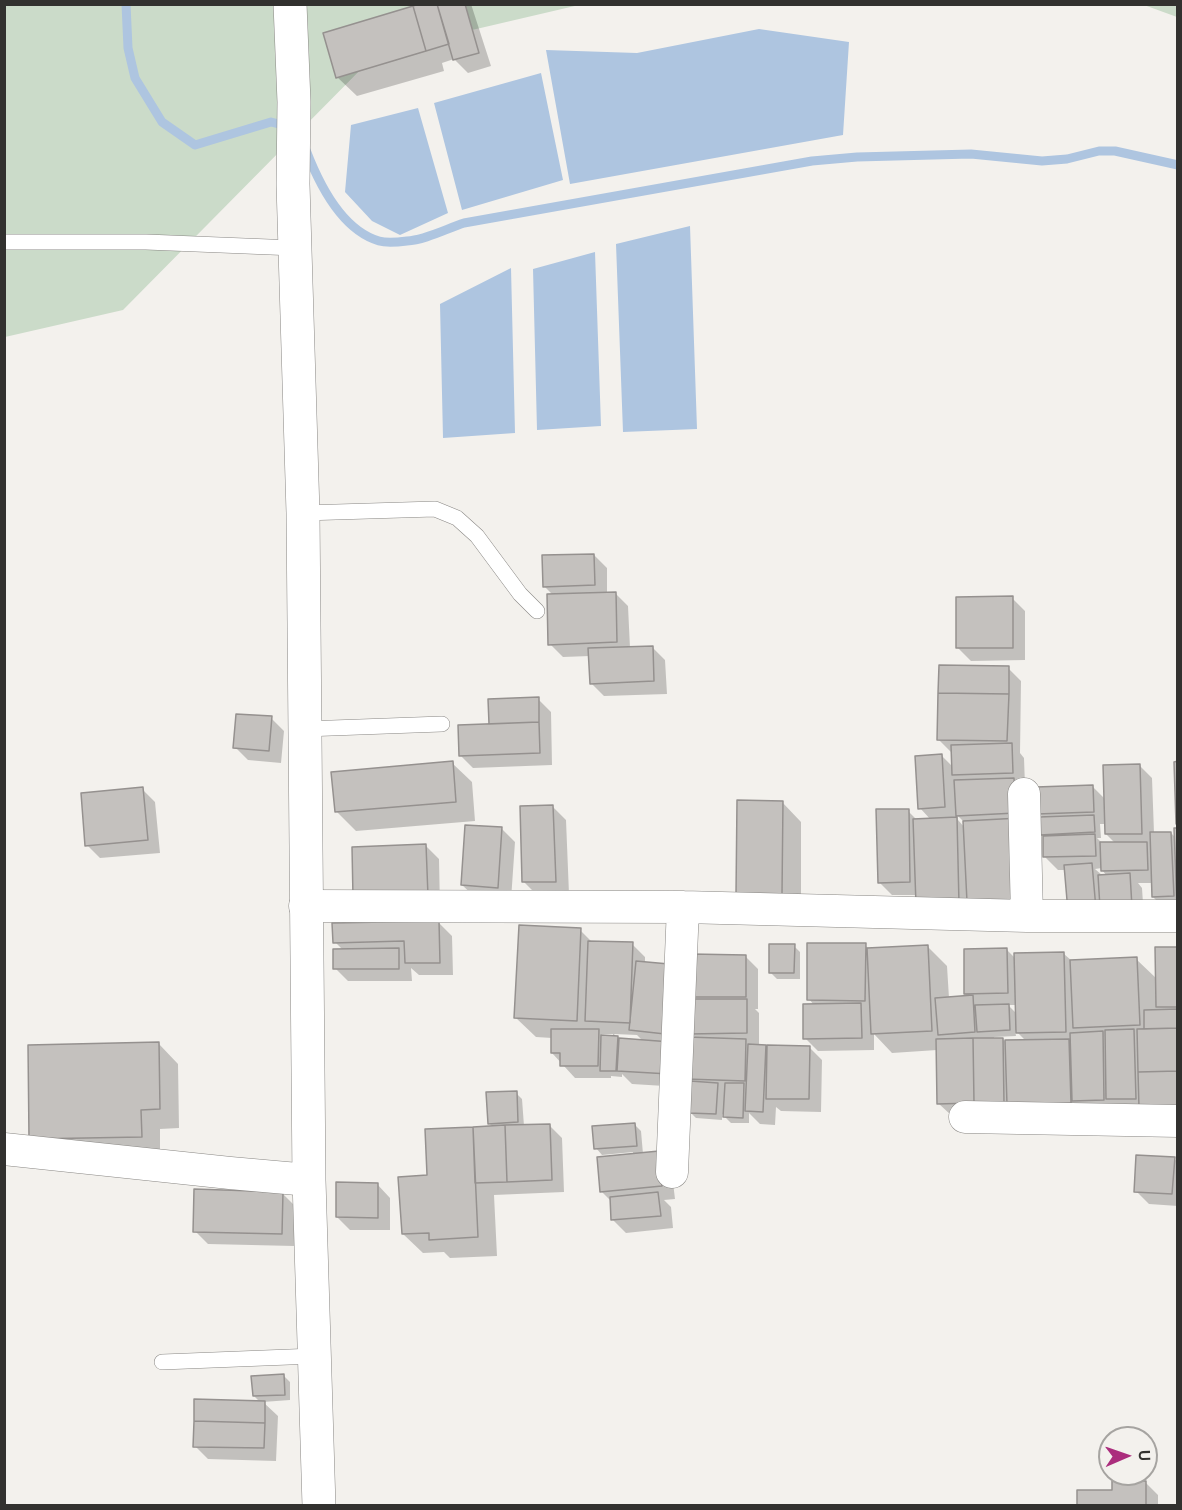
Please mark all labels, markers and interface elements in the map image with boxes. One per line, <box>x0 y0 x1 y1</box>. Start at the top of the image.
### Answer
north arrow <box>1098 1426 1158 1486</box>
text: U <box>1134 1450 1155 1461</box>

